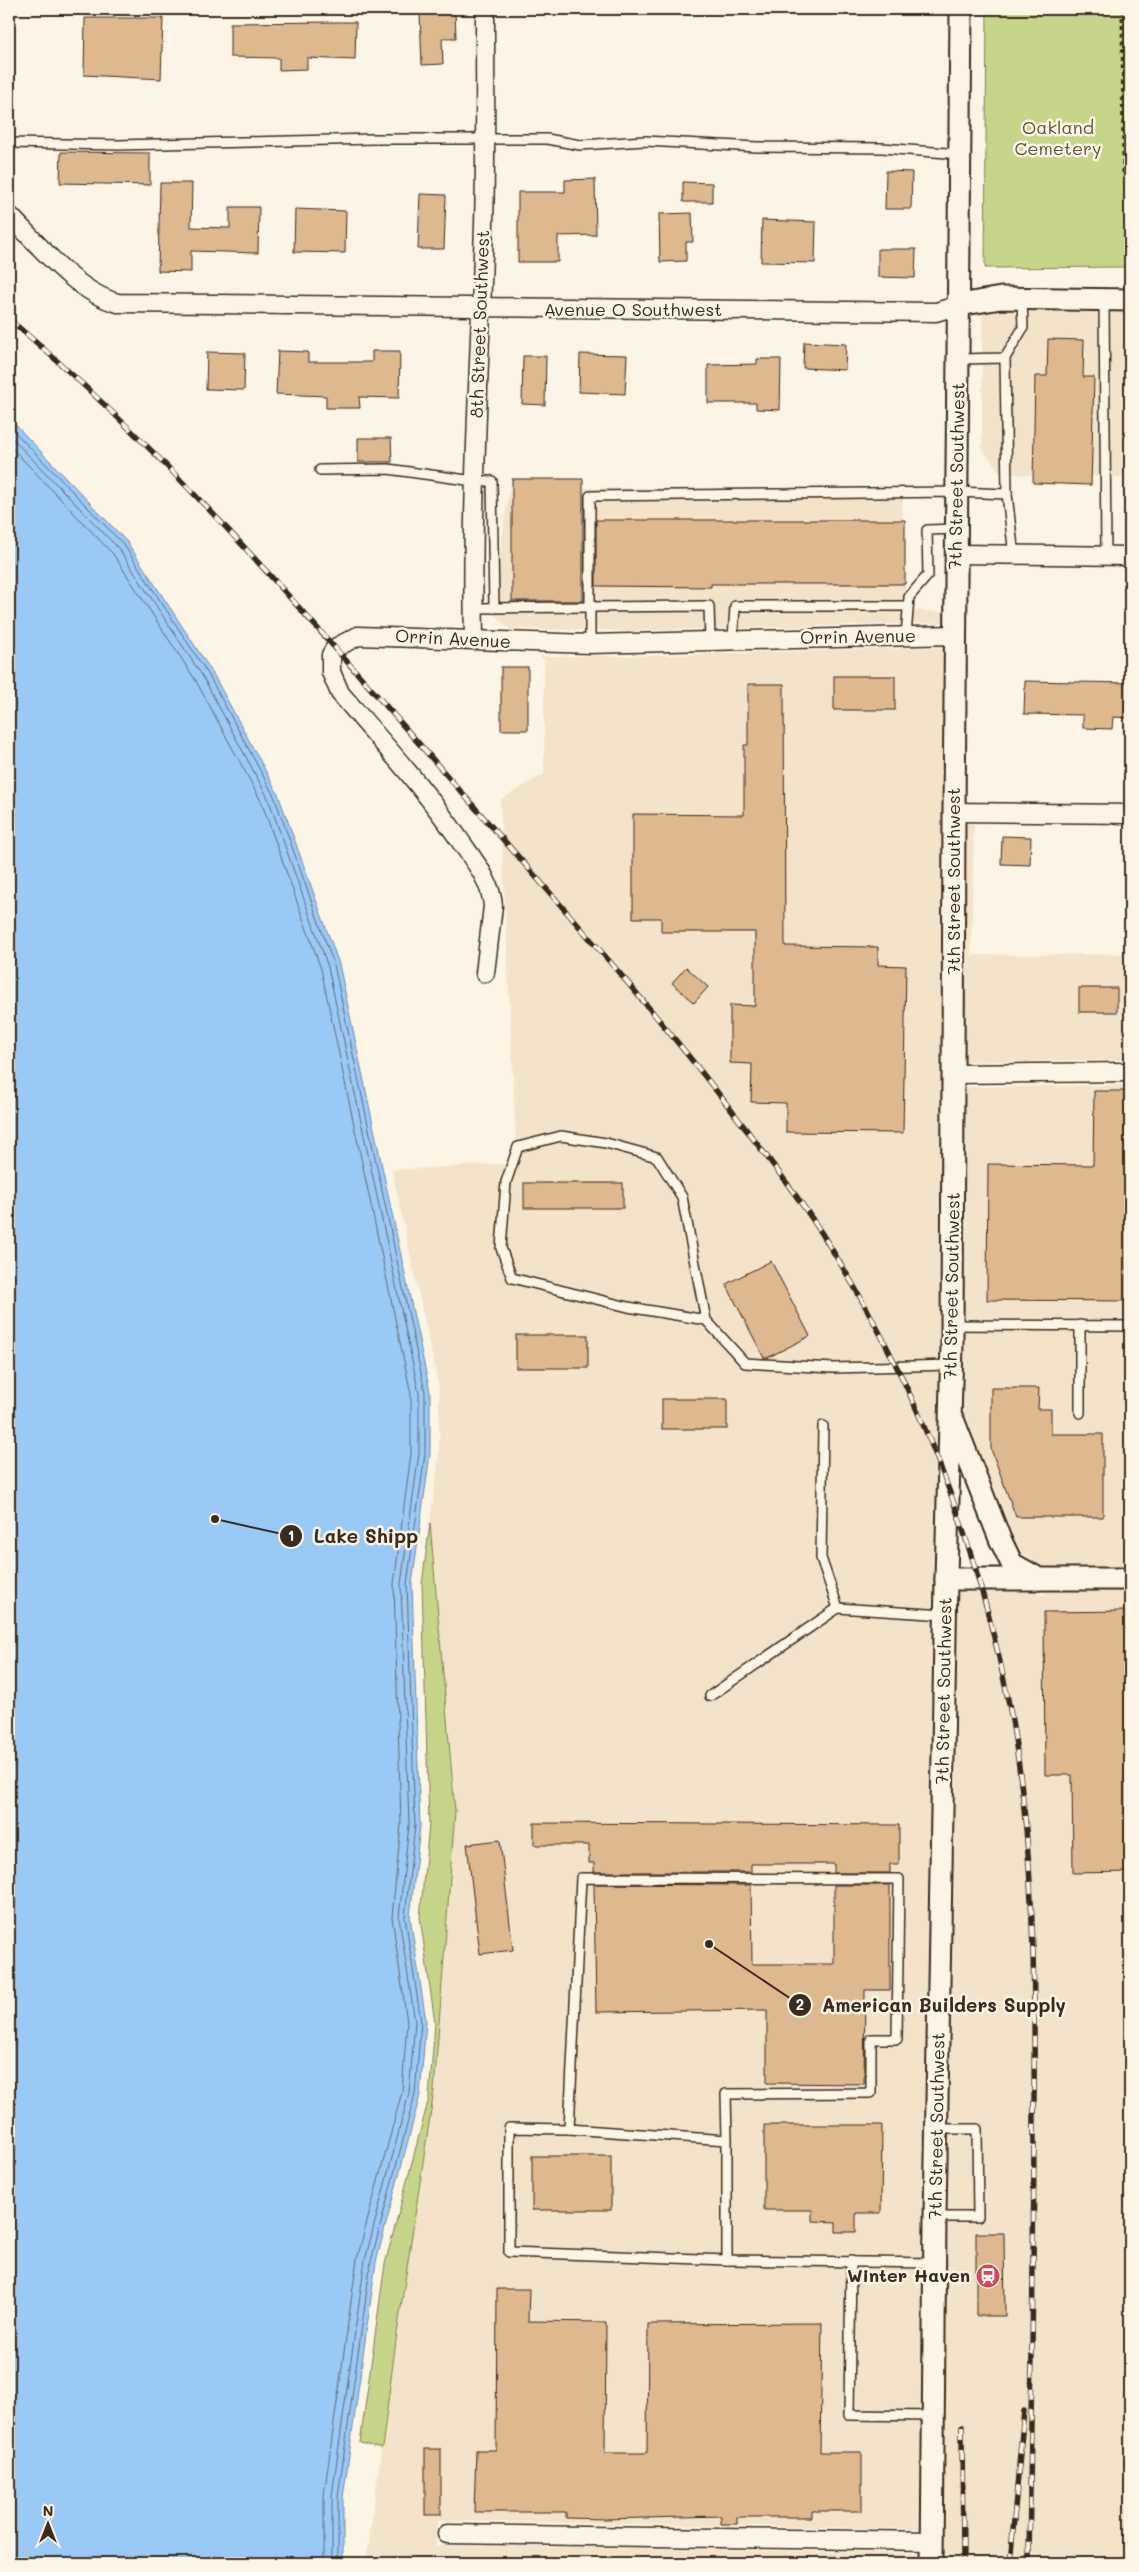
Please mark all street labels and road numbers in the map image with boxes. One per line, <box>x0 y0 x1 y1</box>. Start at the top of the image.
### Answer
street label: 8th Street Southwest <box>464 229 494 418</box>
street label: Avenue O Southwest <box>544 297 722 321</box>
street label: 7th Street Southwest <box>942 382 970 570</box>
street label: Orrin Avenue <box>395 623 512 653</box>
street label: Orrin Avenue <box>800 623 916 649</box>
street label: 7th Street Southwest <box>941 787 965 975</box>
street label: 7th Street Southwest <box>937 1192 965 1380</box>
street label: 7th Street Southwest <box>929 1597 957 1785</box>
street label: 7th Street Southwest <box>922 2032 950 2220</box>

